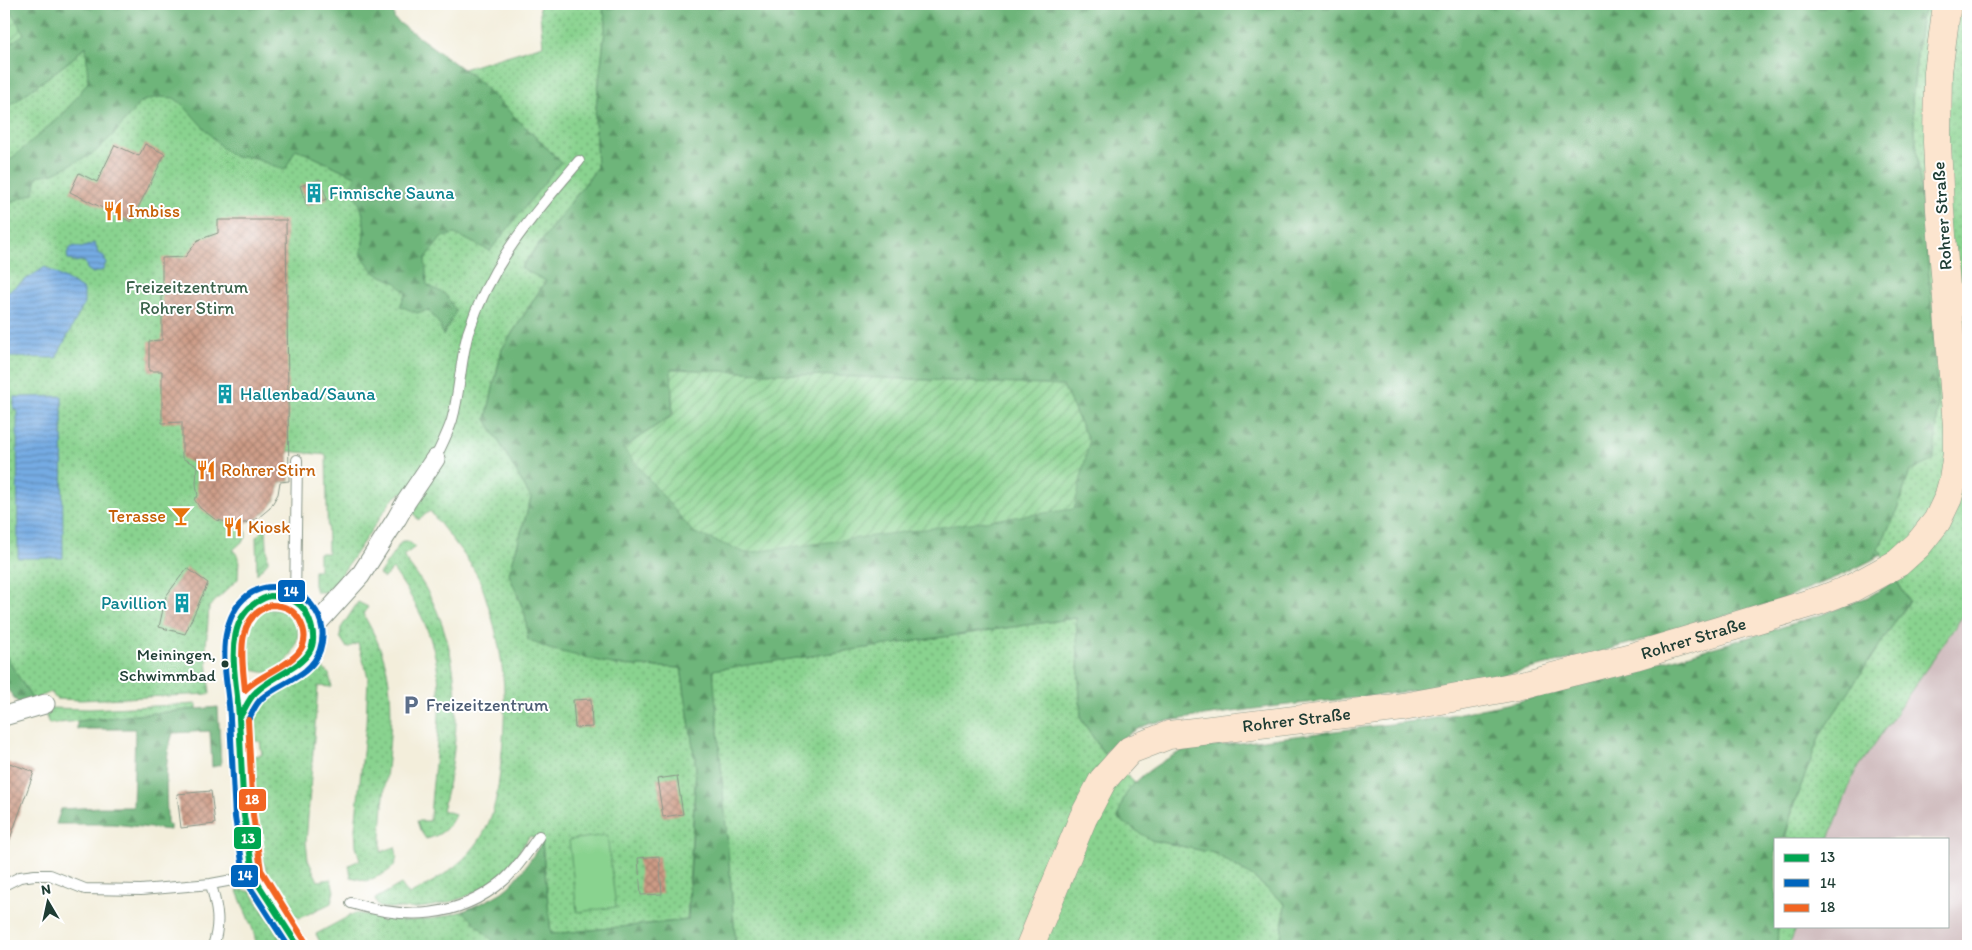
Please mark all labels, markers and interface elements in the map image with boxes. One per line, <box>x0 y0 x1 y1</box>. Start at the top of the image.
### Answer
street label: Rohrer Straße <box>1927 161 1957 271</box>
building icon: Finnische Sauna <box>303 182 325 204</box>
place label: Finnische Sauna <box>329 182 455 204</box>
restaurant icon: Imbiss <box>102 200 124 222</box>
place label: Imbiss <box>128 200 180 222</box>
park label: Freizeitzentrum Rohrer Stirn <box>126 276 249 319</box>
building icon: Hallenbad/Sauna <box>214 383 236 405</box>
place label: Hallenbad/Sauna <box>240 383 376 405</box>
restaurant icon: Rohrer Stirn <box>195 459 217 481</box>
place label: Rohrer Stirn <box>221 459 316 481</box>
place label: Terasse <box>108 505 166 527</box>
bar icon: Terasse <box>170 505 192 527</box>
restaurant icon: Kiosk <box>222 516 244 538</box>
place label: Kiosk <box>248 516 290 538</box>
line badge: 14 <box>277 579 306 603</box>
text: 14 <box>284 583 299 600</box>
place label: Pavillion <box>101 592 167 614</box>
building icon: Pavillion <box>171 592 193 614</box>
street label: Rohrer Straße <box>1638 612 1749 665</box>
place label: Meiningen, Schwimmbad <box>119 644 217 685</box>
marker: Meiningen, Schwimmbad <box>220 659 230 669</box>
parking icon: Freizeitzentrum <box>400 694 422 716</box>
place label: Freizeitzentrum <box>426 694 549 716</box>
street label: Rohrer Straße <box>1241 702 1352 737</box>
line badge: 18 <box>238 788 267 812</box>
text: 18 <box>245 791 259 808</box>
line badge: 13 <box>233 826 262 850</box>
text: 13 <box>241 830 255 847</box>
legend <box>1774 838 1950 928</box>
text: 13 <box>1820 848 1835 866</box>
line badge: 14 <box>230 864 259 888</box>
text: 14 <box>238 867 253 884</box>
text: 14 <box>1820 874 1836 892</box>
north arrow <box>22 878 72 928</box>
text: N <box>40 881 52 899</box>
text: 18 <box>1820 898 1835 916</box>

